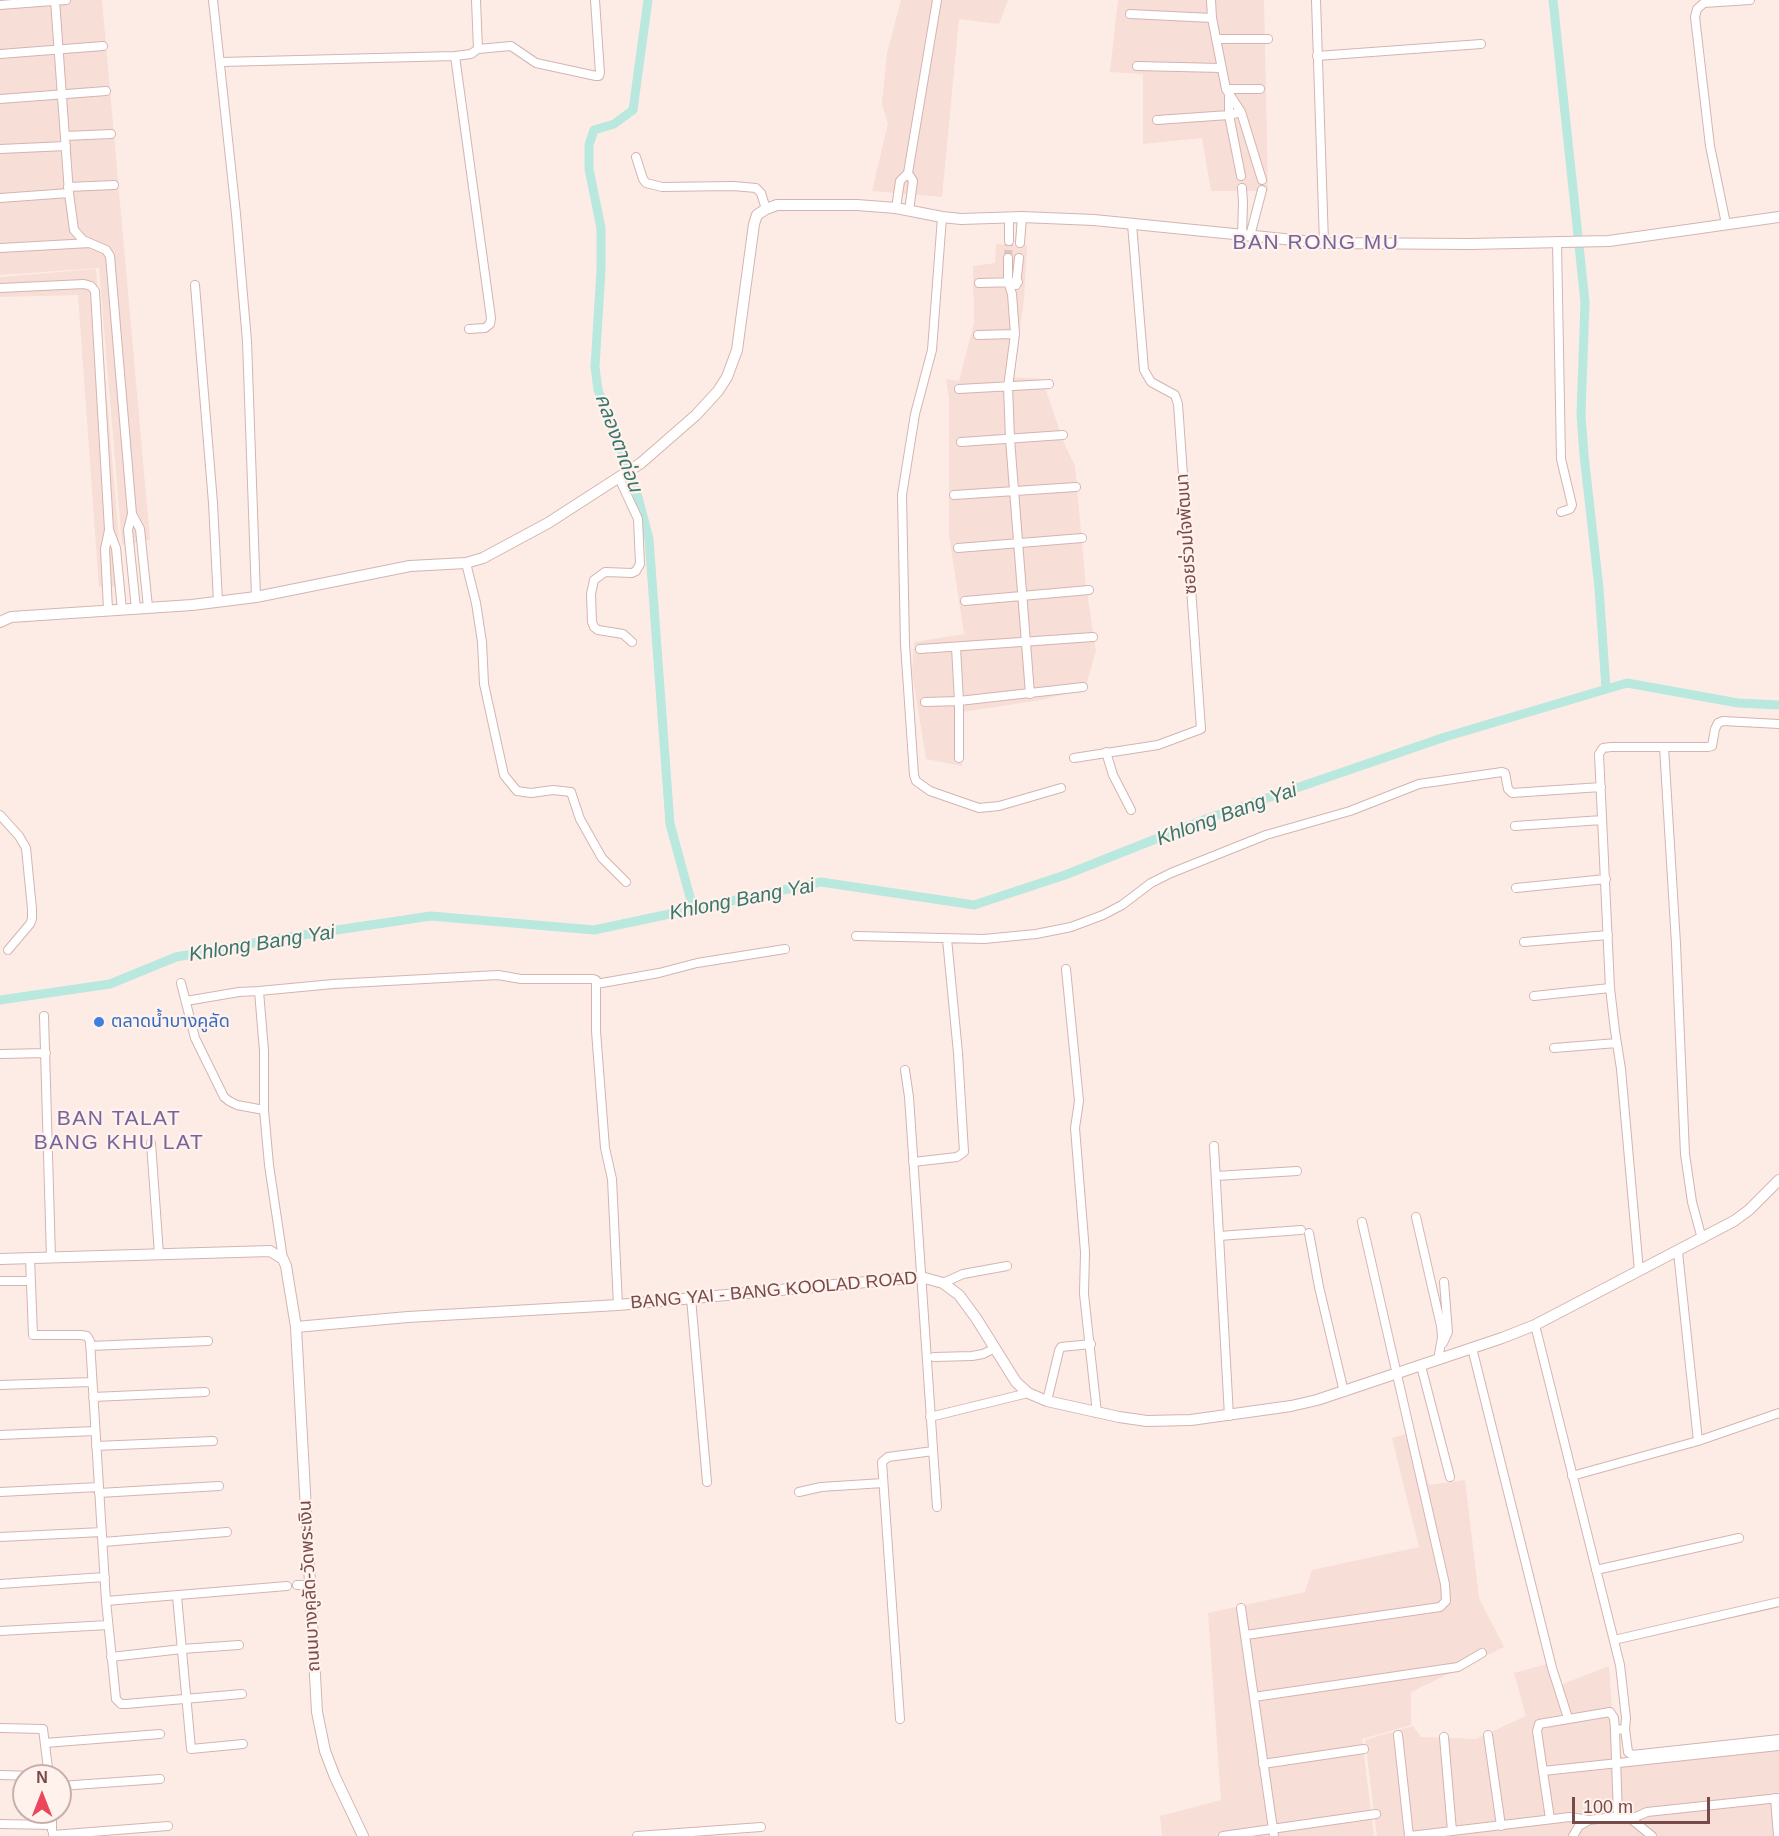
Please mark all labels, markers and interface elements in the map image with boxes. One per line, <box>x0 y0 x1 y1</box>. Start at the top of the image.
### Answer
district label: BAN RONG MU <box>1232 230 1400 256</box>
water label: คลองตาด่อน <box>589 391 647 495</box>
street label: ซอยร่วมใจพัฒนา <box>1172 473 1202 595</box>
water label: Khlong Bang Yai <box>1154 778 1300 852</box>
water label: Khlong Bang Yai <box>667 874 817 926</box>
water label: Khlong Bang Yai <box>187 921 337 967</box>
place label: ตลาดน้ำบางคูลัด <box>111 1011 230 1033</box>
marker: ตลาดน้ำบางคูลัด <box>92 1015 106 1029</box>
district label: BAN TALAT BANG KHU LAT <box>34 1106 204 1156</box>
street label: BANG YAI - BANG KOOLAD ROAD <box>630 1268 918 1314</box>
street label: ถนนบางคูลัด-วัดพระเงิน <box>295 1500 325 1672</box>
north arrow <box>12 1764 72 1824</box>
text: N <box>36 1769 48 1786</box>
scale bar <box>1575 1785 1713 1823</box>
text: 100 m <box>1583 1797 1633 1817</box>

